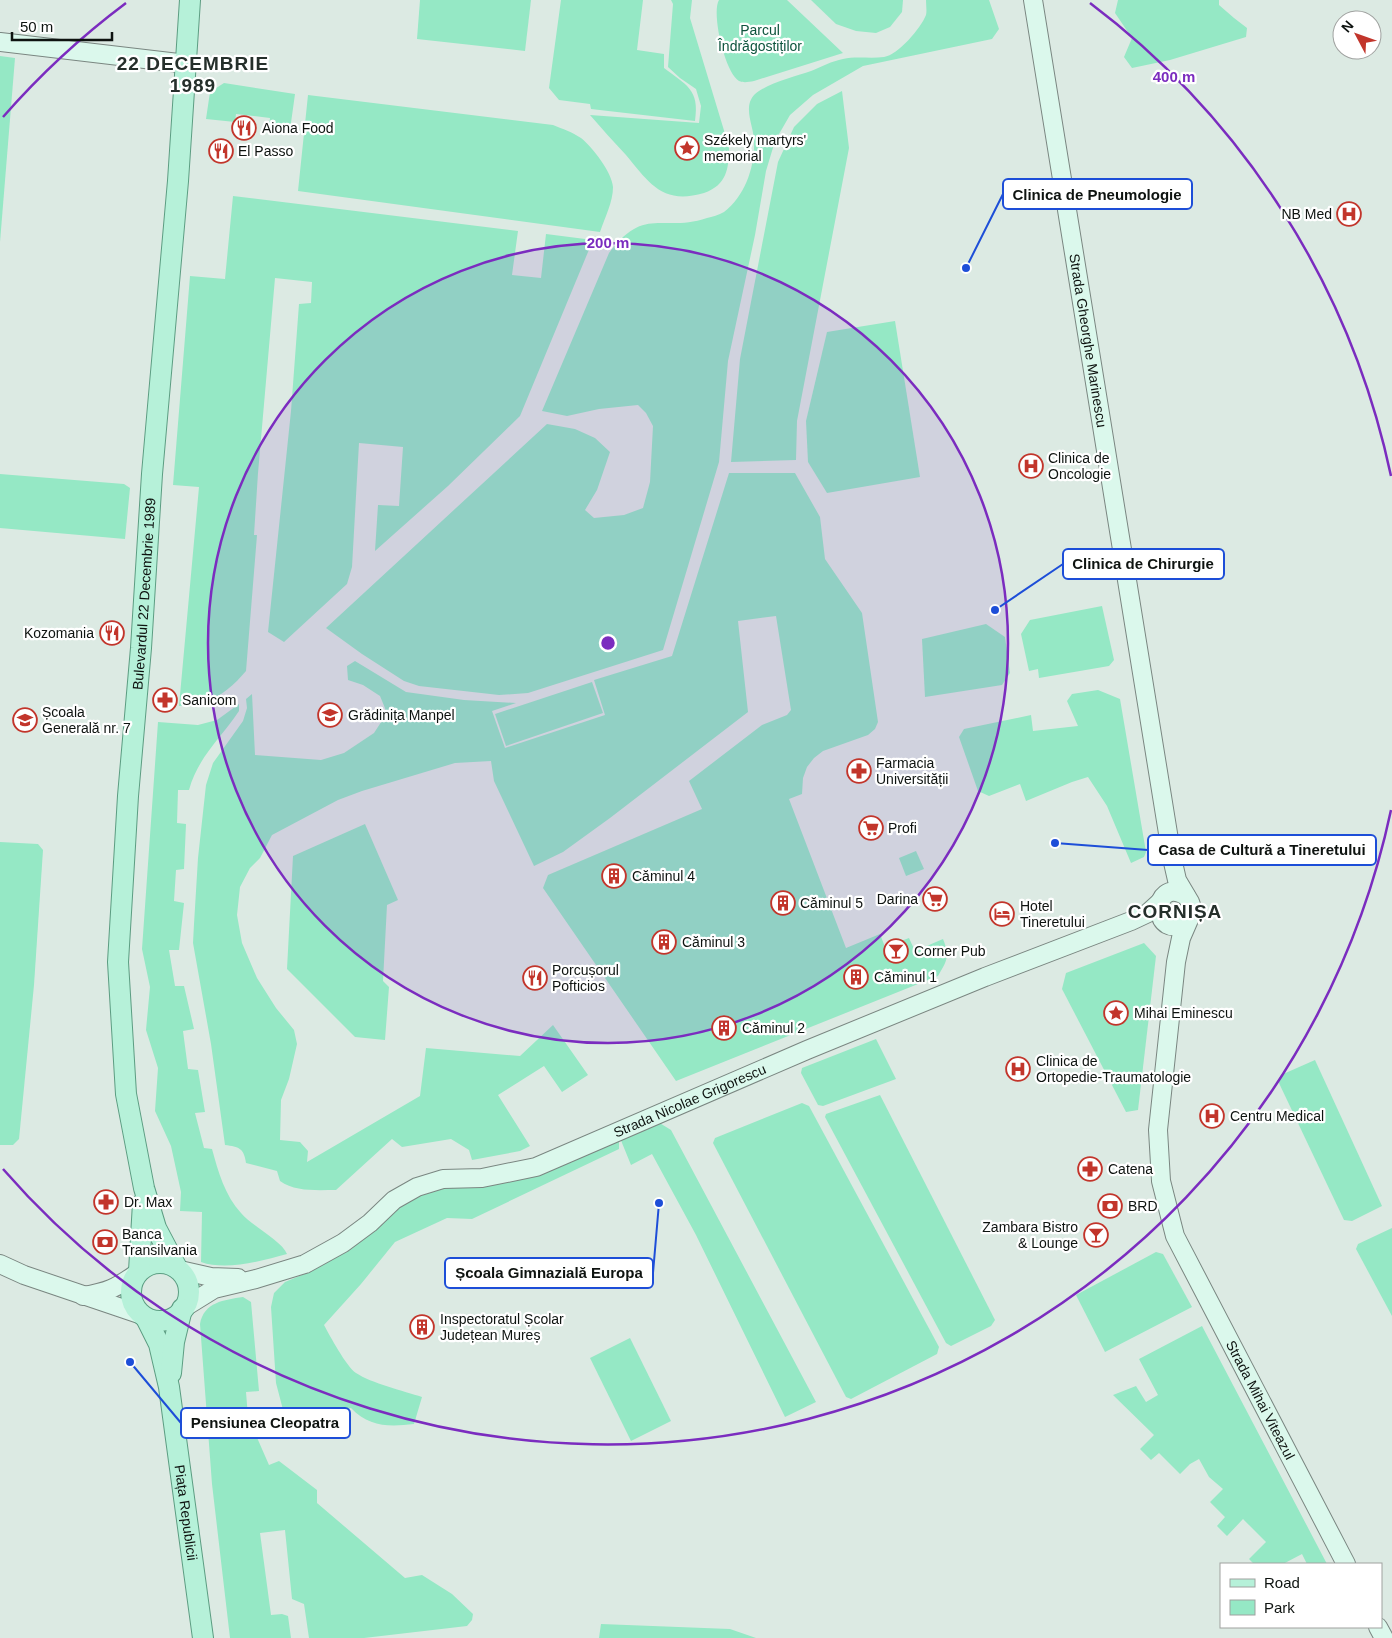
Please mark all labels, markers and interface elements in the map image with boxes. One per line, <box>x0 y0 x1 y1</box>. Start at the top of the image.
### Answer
scale bar <box>12 10 112 42</box>
north arrow <box>1332 10 1382 60</box>
text: N <box>1338 17 1357 36</box>
text: 50 m <box>20 18 53 35</box>
park label: Parcul Îndrăgostiților <box>717 22 802 54</box>
district label: 22 DECEMBRIE 1989 <box>117 53 269 96</box>
text: 400 m <box>1153 68 1195 85</box>
restaurant icon: Aiona Food <box>231 115 257 141</box>
place label: Aiona Food <box>262 120 334 136</box>
place label: Székely martyrs' memorial <box>704 132 806 164</box>
place icon: Székely martyrs' memorial <box>674 135 700 161</box>
restaurant icon: El Passo <box>208 138 234 164</box>
place label: El Passo <box>238 143 293 159</box>
callout: Clinica de Pneumologie <box>1003 179 1192 209</box>
text: Clinica de Pneumologie <box>1012 186 1182 203</box>
hospital icon: NB Med <box>1336 201 1362 227</box>
place label: NB Med <box>1281 206 1332 222</box>
text: 200 m <box>587 234 629 251</box>
street label: Strada Gheorghe Marinescu <box>1066 252 1110 429</box>
place label: Clinica de Oncologie <box>1048 450 1111 482</box>
hospital icon: Clinica de Oncologie <box>1018 453 1044 479</box>
street label: Bulevardul 22 Decembrie 1989 <box>129 497 158 691</box>
callout: Clinica de Chirurgie <box>1063 549 1224 579</box>
text: Clinica de Chirurgie <box>1072 555 1214 572</box>
restaurant icon: Kozomania <box>99 620 125 646</box>
place label: Kozomania <box>24 625 94 641</box>
centre of rings <box>599 634 617 652</box>
pharmacy icon: Sanicom <box>152 687 178 713</box>
place label: Sanicom <box>182 692 236 708</box>
school or university icon: Grădinița Manpel <box>317 702 343 728</box>
place label: Școala Generală nr. 7 <box>42 704 131 736</box>
school or university icon: Școala Generală nr. 7 <box>12 707 38 733</box>
place label: Grădinița Manpel <box>348 707 455 723</box>
place label: Farmacia Universității <box>876 755 948 787</box>
pharmacy icon: Farmacia Universității <box>846 758 872 784</box>
supermarket icon: Profi <box>858 815 884 841</box>
place label: Profi <box>888 820 917 836</box>
callout: Casa de Cultură a Tineretului <box>1148 835 1376 865</box>
text: Casa de Cultură a Tineretului <box>1158 841 1366 858</box>
building icon: Căminul 4 <box>601 863 627 889</box>
place label: Căminul 4 <box>632 868 695 884</box>
supermarket icon: Darina <box>922 886 948 912</box>
building icon: Căminul 5 <box>770 890 796 916</box>
place label: Darina <box>877 891 918 907</box>
place label: Căminul 5 <box>800 895 863 911</box>
place label: Hotel Tineretului <box>1020 898 1085 930</box>
hotel icon: Hotel Tineretului <box>989 901 1015 927</box>
district label: CORNIȘA <box>1128 901 1222 922</box>
building icon: Căminul 3 <box>651 929 677 955</box>
place label: Căminul 3 <box>682 934 745 950</box>
bar icon: Corner Pub <box>883 938 909 964</box>
place label: Corner Pub <box>914 943 986 959</box>
place label: Porcușorul Pofticios <box>552 962 619 994</box>
building icon: Căminul 1 <box>843 964 869 990</box>
restaurant icon: Porcușorul Pofticios <box>522 965 548 991</box>
place label: Căminul 1 <box>874 969 937 985</box>
place icon: Mihai Eminescu <box>1103 1000 1129 1026</box>
place label: Mihai Eminescu <box>1134 1005 1233 1021</box>
building icon: Căminul 2 <box>711 1015 737 1041</box>
place label: Căminul 2 <box>742 1020 805 1036</box>
place label: Clinica de Ortopedie-Traumatologie <box>1036 1053 1191 1085</box>
hospital icon: Clinica de Ortopedie-Traumatologie <box>1005 1056 1031 1082</box>
street label: Strada Nicolae Grigorescu <box>611 1061 768 1141</box>
hospital icon: Centru Medical <box>1199 1103 1225 1129</box>
place label: Centru Medical <box>1230 1108 1324 1124</box>
pharmacy icon: Catena <box>1077 1156 1103 1182</box>
place label: Catena <box>1108 1161 1153 1177</box>
pharmacy icon: Dr. Max <box>93 1189 119 1215</box>
bank icon: BRD <box>1097 1193 1123 1219</box>
place label: Dr. Max <box>124 1194 172 1210</box>
place label: BRD <box>1128 1198 1158 1214</box>
place label: Zambara Bistro & Lounge <box>982 1219 1078 1251</box>
bar icon: Zambara Bistro & Lounge <box>1083 1222 1109 1248</box>
place label: Banca Transilvania <box>122 1226 197 1258</box>
bank icon: Banca Transilvania <box>92 1229 118 1255</box>
callout: Școala Gimnazială Europa <box>445 1258 653 1288</box>
text: Școala Gimnazială Europa <box>455 1264 643 1281</box>
place label: Inspectoratul Școlar Județean Mureș <box>440 1311 564 1343</box>
building icon: Inspectoratul Școlar Județean Mureș <box>409 1314 435 1340</box>
street label: Strada Mihai Viteazul <box>1223 1338 1298 1462</box>
callout: Pensiunea Cleopatra <box>181 1408 350 1438</box>
text: Pensiunea Cleopatra <box>191 1414 340 1431</box>
street label: Piața Republicii <box>172 1464 200 1562</box>
legend <box>1220 1563 1382 1628</box>
text: Road <box>1264 1574 1300 1591</box>
text: Park <box>1264 1599 1295 1616</box>

